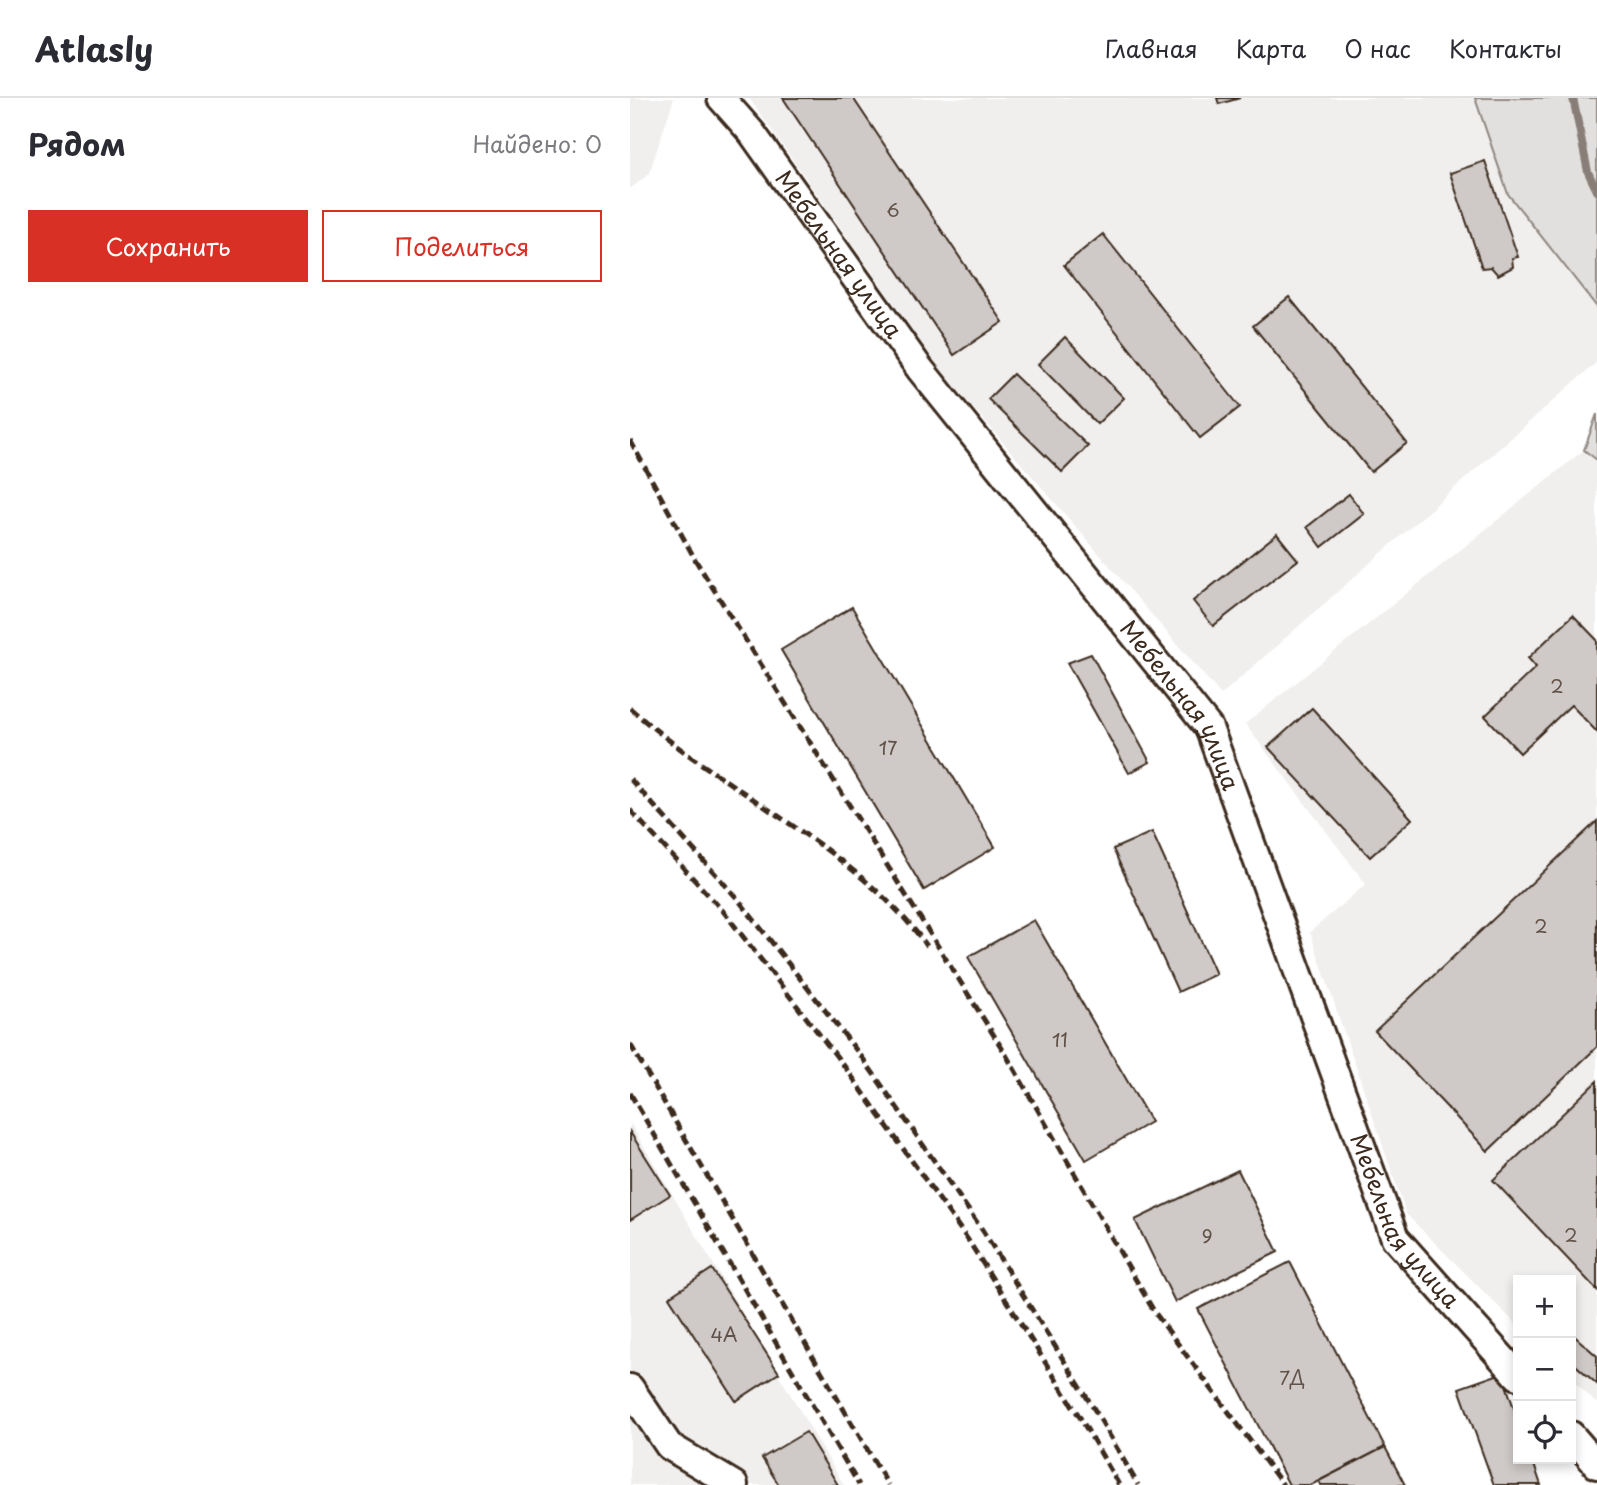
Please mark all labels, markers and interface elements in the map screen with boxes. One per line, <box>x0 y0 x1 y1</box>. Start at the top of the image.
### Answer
text: Atlasly <box>35 23 153 73</box>
text: Главная <box>1105 30 1198 66</box>
text: Карта <box>1236 30 1306 66</box>
text: О нас <box>1344 30 1411 66</box>
text: Контакты <box>1449 30 1562 66</box>
text: Рядом <box>28 121 126 166</box>
text: Найдено: 0 <box>472 126 602 161</box>
street label: Мебельная улица <box>768 162 912 345</box>
house number: 6 <box>886 195 900 223</box>
button: Сохранить <box>28 210 308 282</box>
button: Поделиться <box>322 210 602 282</box>
street label: Мебельная улица <box>1113 612 1249 795</box>
house number: 2 <box>1550 671 1564 699</box>
house number: 17 <box>879 733 897 761</box>
house number: 2 <box>1534 911 1548 939</box>
house number: 11 <box>1052 1025 1068 1053</box>
street label: Мебельная улица <box>1342 1128 1469 1316</box>
house number: 2 <box>1564 1220 1578 1248</box>
house number: 9 <box>1201 1221 1213 1249</box>
map controls <box>1513 1275 1576 1464</box>
button: + <box>1513 1275 1576 1338</box>
house number: 4А <box>710 1320 738 1348</box>
button: − <box>1513 1338 1576 1401</box>
house number: 7Д <box>1279 1363 1305 1391</box>
button: locate <box>1513 1401 1576 1464</box>

